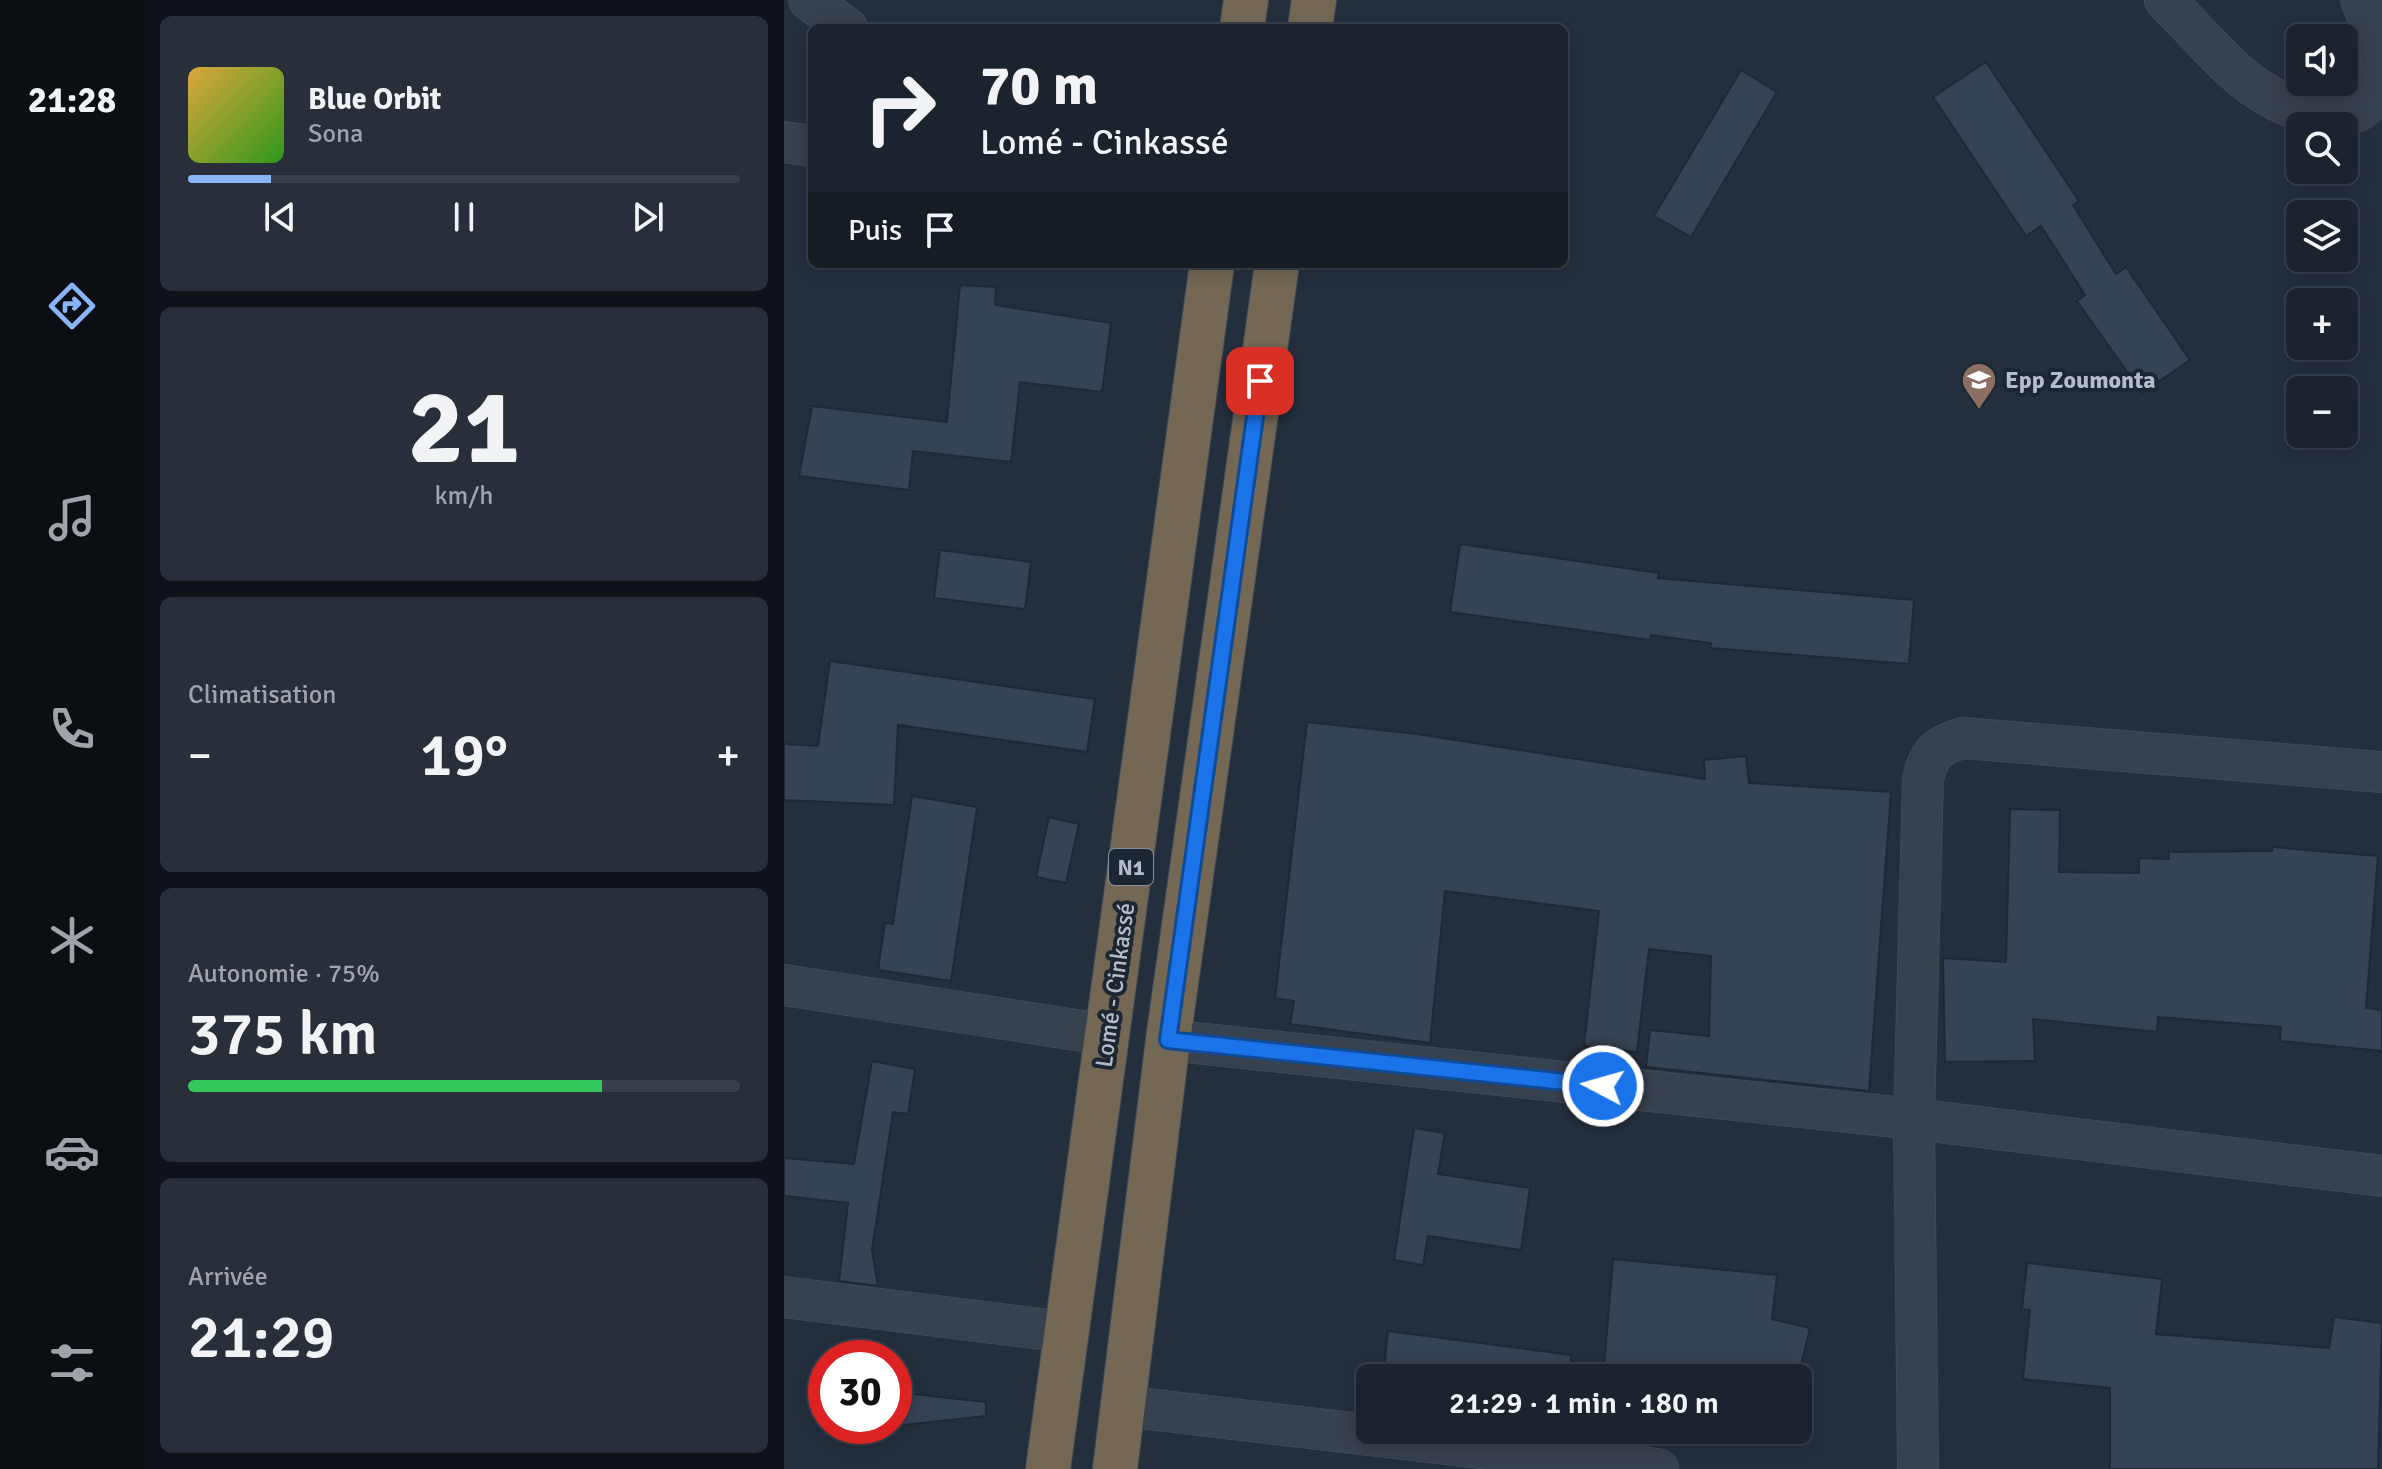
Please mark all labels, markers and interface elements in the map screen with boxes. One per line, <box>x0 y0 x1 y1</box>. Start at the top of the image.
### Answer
map controls <box>2286 24 2358 448</box>
button: sound <box>2286 24 2358 96</box>
text: 70 m <box>980 51 1098 120</box>
icon: right <box>848 56 952 160</box>
text: 21:28 <box>28 78 116 123</box>
text: Blue Orbit <box>308 81 441 118</box>
button: search <box>2286 112 2358 184</box>
text: Sona <box>308 118 363 150</box>
text: Lomé - Cinkassé <box>980 120 1229 165</box>
icon: previous <box>258 195 302 239</box>
icon: pause <box>442 195 486 239</box>
icon: next <box>626 195 670 239</box>
button: layers <box>2286 200 2358 272</box>
icon: arrive <box>918 208 962 252</box>
text: Puis <box>848 212 902 249</box>
icon: directions <box>44 278 100 334</box>
button: + <box>2286 288 2358 360</box>
pin <box>1226 347 1294 415</box>
icon: arrive <box>1238 359 1282 403</box>
school or university icon: Epp Zoumonta <box>1960 361 1998 411</box>
text: 21 <box>408 364 520 492</box>
place label: Epp Zoumonta <box>2005 365 2156 395</box>
button: − <box>2286 376 2358 448</box>
text: km/h <box>435 480 493 512</box>
icon: music <box>44 490 100 546</box>
text: Climatisation <box>188 679 337 711</box>
icon: phone <box>44 701 100 757</box>
text: 19° <box>420 719 508 793</box>
text: − <box>188 729 212 783</box>
text: + <box>716 729 740 783</box>
road number: N1 <box>1109 849 1153 885</box>
street label: Lomé - Cinkassé <box>1089 901 1141 1069</box>
icon: climate <box>44 912 100 968</box>
text: Autonomie · 75% <box>188 958 380 990</box>
text: 375 km <box>188 998 377 1072</box>
position arrow <box>1561 1044 1645 1128</box>
icon: car <box>44 1124 100 1180</box>
text: Arrivée <box>188 1261 268 1293</box>
text: 21:29 <box>188 1301 335 1375</box>
icon: filters <box>44 1335 100 1391</box>
speed limit sign: 30 <box>808 1340 912 1444</box>
text: 21:29 · 1 min · 180 m <box>1449 1385 1719 1422</box>

